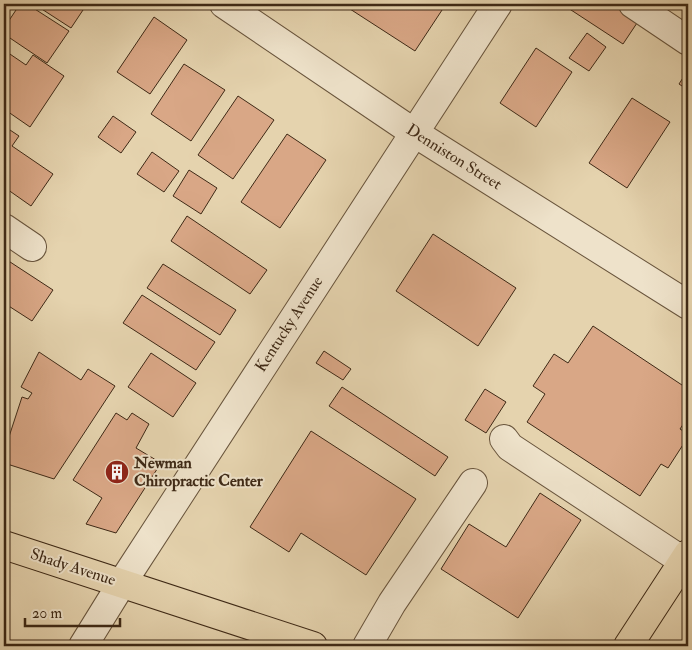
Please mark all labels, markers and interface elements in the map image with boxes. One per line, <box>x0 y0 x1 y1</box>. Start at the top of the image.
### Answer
street label: Denniston Street <box>402 120 506 194</box>
street label: Kentucky Avenue <box>251 272 328 376</box>
place label: Newman Chiropractic Center <box>133 453 264 492</box>
building icon: Newman Chiropractic Center <box>104 459 130 485</box>
street label: Shady Avenue <box>28 544 118 590</box>
scale bar <box>25 595 120 627</box>
text: 20 m <box>32 604 62 623</box>

